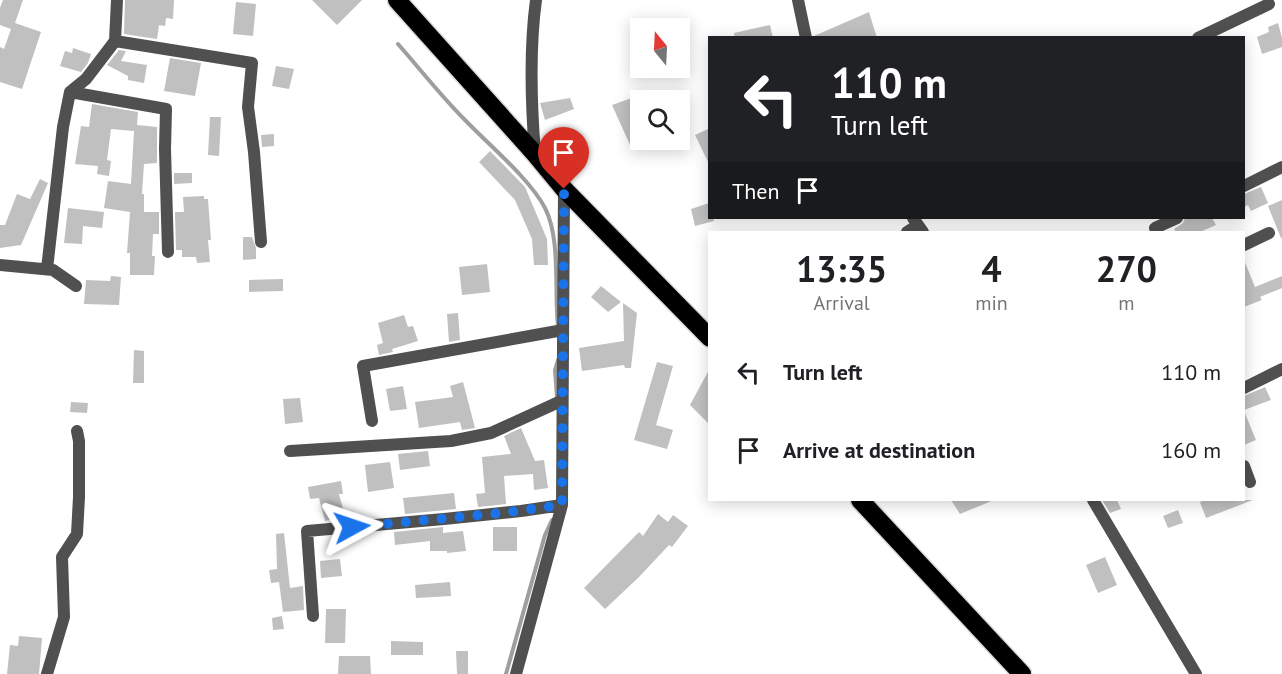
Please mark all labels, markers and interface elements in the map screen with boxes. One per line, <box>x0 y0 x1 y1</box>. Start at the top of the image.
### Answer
north arrow <box>630 18 690 78</box>
map controls <box>630 18 690 150</box>
text: 110 m <box>831 55 947 110</box>
icon: left <box>732 60 810 138</box>
button: search <box>630 90 690 150</box>
text: Turn left <box>831 108 928 142</box>
pin <box>538 127 589 189</box>
icon: arrive <box>547 136 580 169</box>
icon: arrive <box>791 174 824 207</box>
text: Then <box>732 177 779 205</box>
text: 13:35 <box>796 245 887 292</box>
text: 4 <box>981 245 1002 292</box>
text: 270 <box>1096 245 1157 292</box>
text: Arrival <box>814 290 870 316</box>
text: min <box>975 290 1008 316</box>
text: m <box>1118 290 1135 316</box>
icon: left <box>732 356 765 389</box>
text: Turn left <box>783 358 863 386</box>
text: 110 m <box>1161 358 1221 386</box>
icon: arrive <box>732 434 765 467</box>
text: Arrive at destination <box>783 436 975 464</box>
text: 160 m <box>1161 436 1221 464</box>
position arrow <box>320 495 384 559</box>

